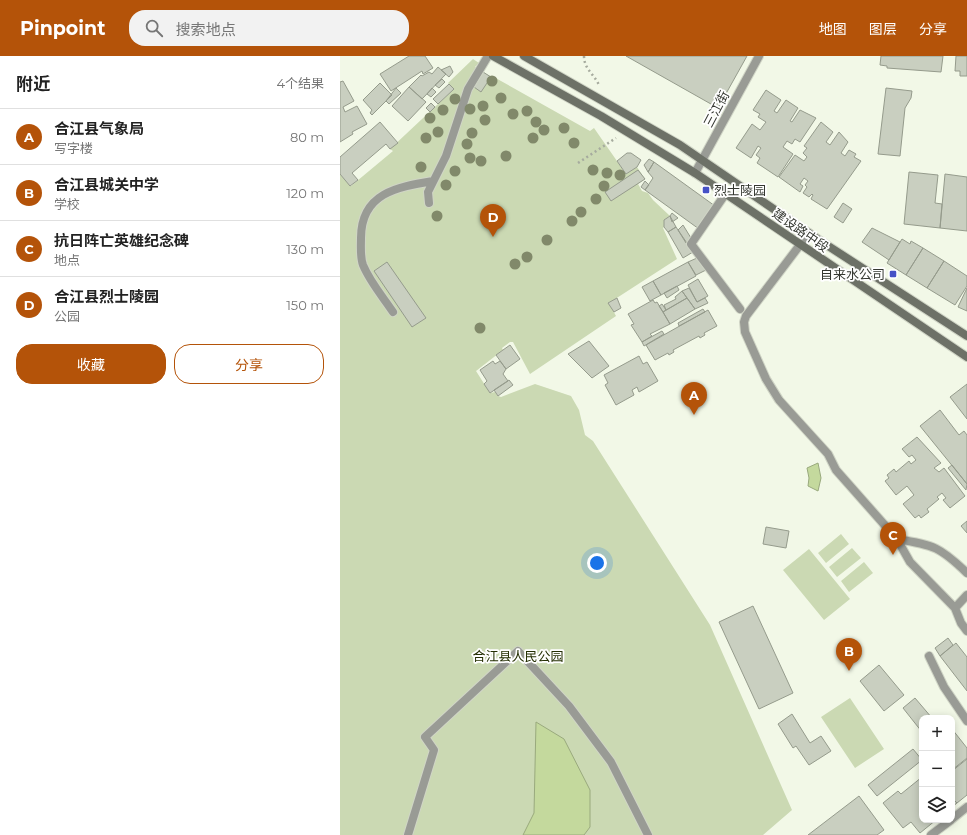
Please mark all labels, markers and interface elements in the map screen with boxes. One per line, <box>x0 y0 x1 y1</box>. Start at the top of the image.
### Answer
search box <box>129 10 409 46</box>
text: Pinpoint <box>20 17 105 40</box>
icon: search <box>143 17 165 39</box>
text: 搜索地点 <box>175 20 235 39</box>
text: 地图 <box>819 20 847 38</box>
text: 图层 <box>869 20 897 38</box>
text: 分享 <box>919 20 947 38</box>
text: 附近 <box>16 74 50 94</box>
text: 4个结果 <box>276 75 324 91</box>
street label: 三江街 <box>700 88 732 130</box>
text: 合江县气象局 <box>54 119 144 138</box>
text: A <box>24 129 34 145</box>
text: 80 m <box>290 129 324 145</box>
text: 写字楼 <box>54 140 93 156</box>
text: 合江县城关中学 <box>54 175 159 194</box>
place label: 烈士陵园 <box>714 182 766 198</box>
text: B <box>24 185 34 201</box>
text: 120 m <box>286 185 324 201</box>
marker: 烈士陵园 <box>701 185 711 195</box>
text: 学校 <box>54 196 80 212</box>
pin: D <box>480 204 506 237</box>
street label: 建设路中段 <box>770 205 832 255</box>
text: 抗日阵亡英雄纪念碑 <box>54 231 189 250</box>
text: C <box>24 241 34 257</box>
text: 130 m <box>286 241 324 257</box>
text: 地点 <box>54 252 80 268</box>
place label: 自来水公司 <box>820 266 885 282</box>
marker: 自来水公司 <box>888 269 898 279</box>
text: 合江县烈士陵园 <box>54 287 159 306</box>
text: D <box>24 297 34 313</box>
text: 150 m <box>286 297 324 313</box>
text: 公园 <box>54 308 80 324</box>
button: 收藏 <box>16 344 166 384</box>
button: 分享 <box>174 344 324 384</box>
pin: A <box>681 382 707 415</box>
pin: C <box>880 522 906 555</box>
your location <box>587 553 607 573</box>
pin: B <box>836 638 862 671</box>
park label: 合江县人民公园 <box>472 648 564 664</box>
map controls <box>919 715 955 823</box>
button: + <box>919 715 955 751</box>
button: − <box>919 751 955 787</box>
button: layers <box>919 787 955 823</box>

